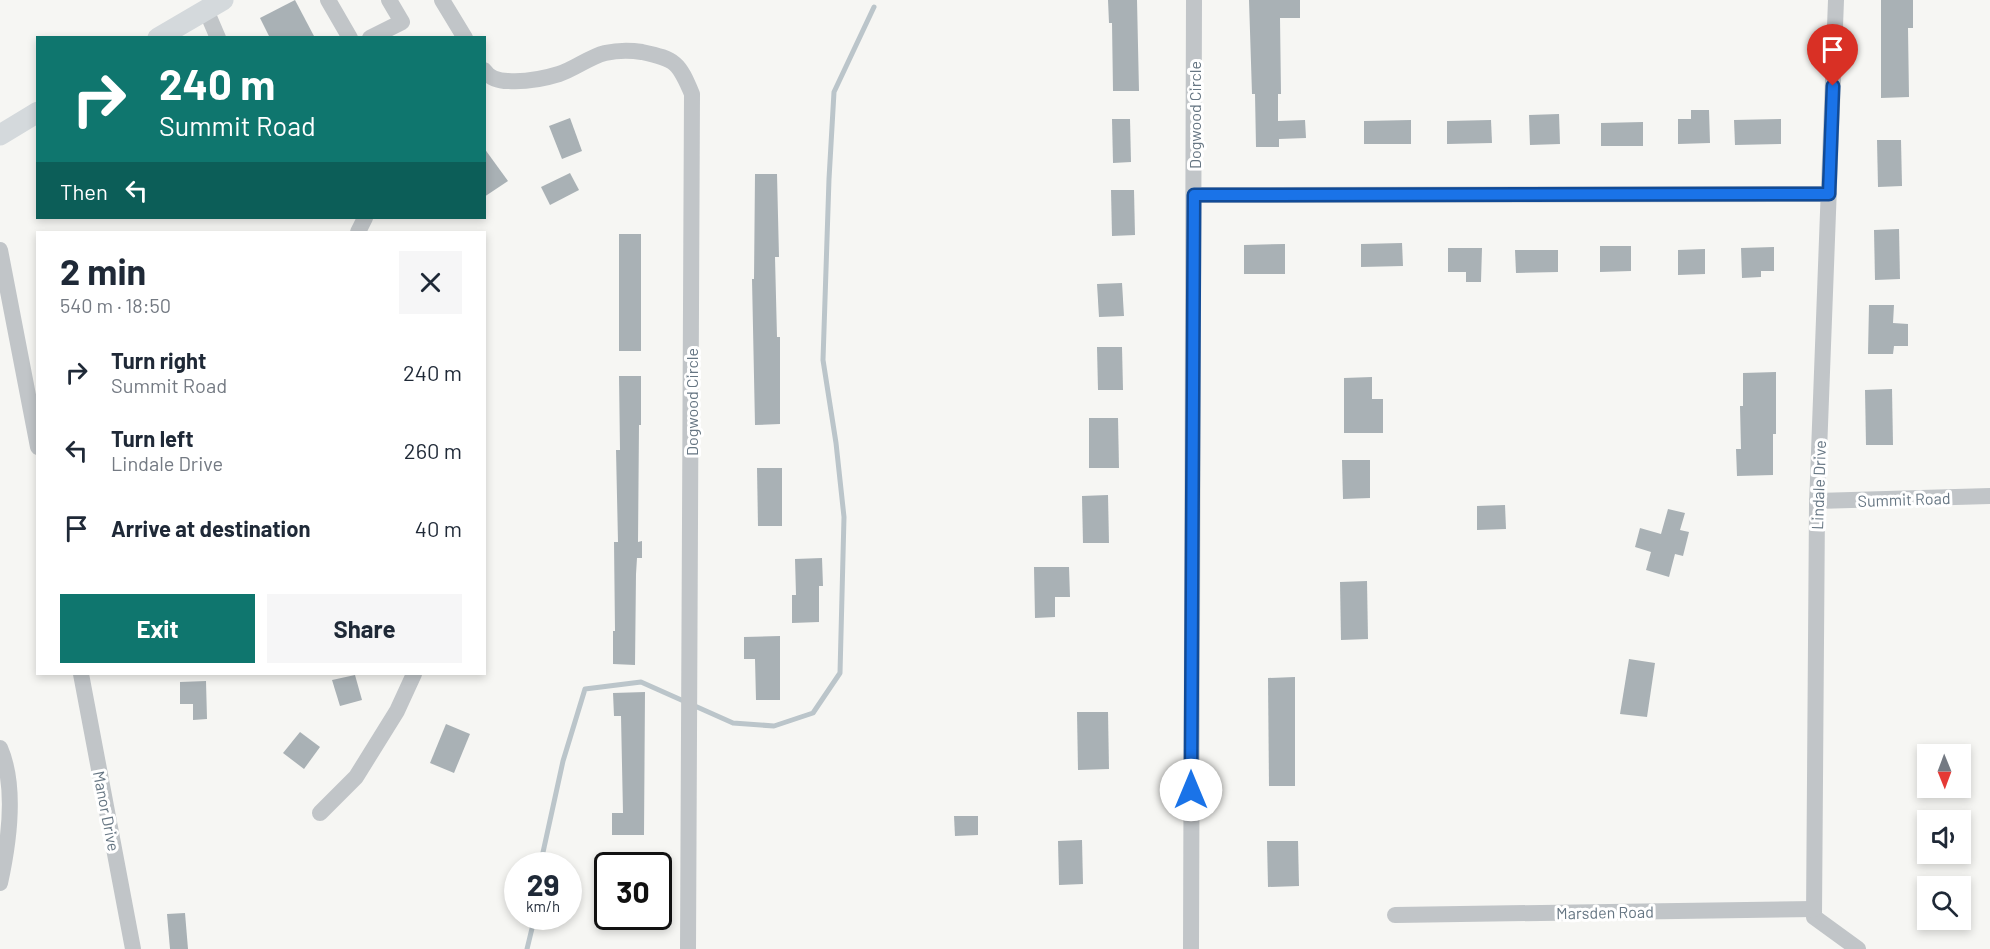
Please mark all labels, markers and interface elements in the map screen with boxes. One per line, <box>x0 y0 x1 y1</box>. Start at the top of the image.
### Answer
pin <box>1807 24 1858 86</box>
icon: arrive <box>1816 33 1849 66</box>
text: 240 m <box>159 58 275 108</box>
icon: right <box>60 60 138 138</box>
street label: Dogwood Circle <box>1185 61 1204 169</box>
text: Summit Road <box>159 109 316 141</box>
icon: left <box>120 174 153 207</box>
text: Then <box>60 178 108 204</box>
text: 2 min <box>60 249 146 292</box>
button: close <box>399 251 462 314</box>
text: 540 m · 18:50 <box>60 293 171 317</box>
text: Turn right <box>111 347 206 373</box>
street label: Dogwood Circle <box>682 348 701 456</box>
icon: right <box>60 356 93 389</box>
text: 240 m <box>403 359 462 385</box>
text: Summit Road <box>111 373 227 397</box>
text: Turn left <box>111 425 194 451</box>
icon: left <box>60 434 93 467</box>
text: 260 m <box>404 437 462 463</box>
street label: Lindale Drive <box>1807 440 1829 530</box>
text: Lindale Drive <box>111 451 223 475</box>
street label: Summit Road <box>1857 488 1951 510</box>
icon: arrive <box>60 512 93 545</box>
text: Arrive at destination <box>111 515 310 541</box>
text: 40 m <box>415 515 462 541</box>
button: Exit <box>60 594 255 663</box>
button: Share <box>267 594 462 663</box>
north arrow <box>1917 744 1971 798</box>
map controls <box>1917 744 1971 930</box>
position arrow <box>1159 758 1223 822</box>
street label: Manor Drive <box>90 769 124 853</box>
button: sound <box>1917 810 1971 864</box>
speed limit sign: 30 <box>594 852 672 930</box>
text: 29 <box>527 866 559 902</box>
button: search <box>1917 876 1971 930</box>
text: km/h <box>526 897 560 915</box>
street label: Marsden Road <box>1556 902 1654 922</box>

